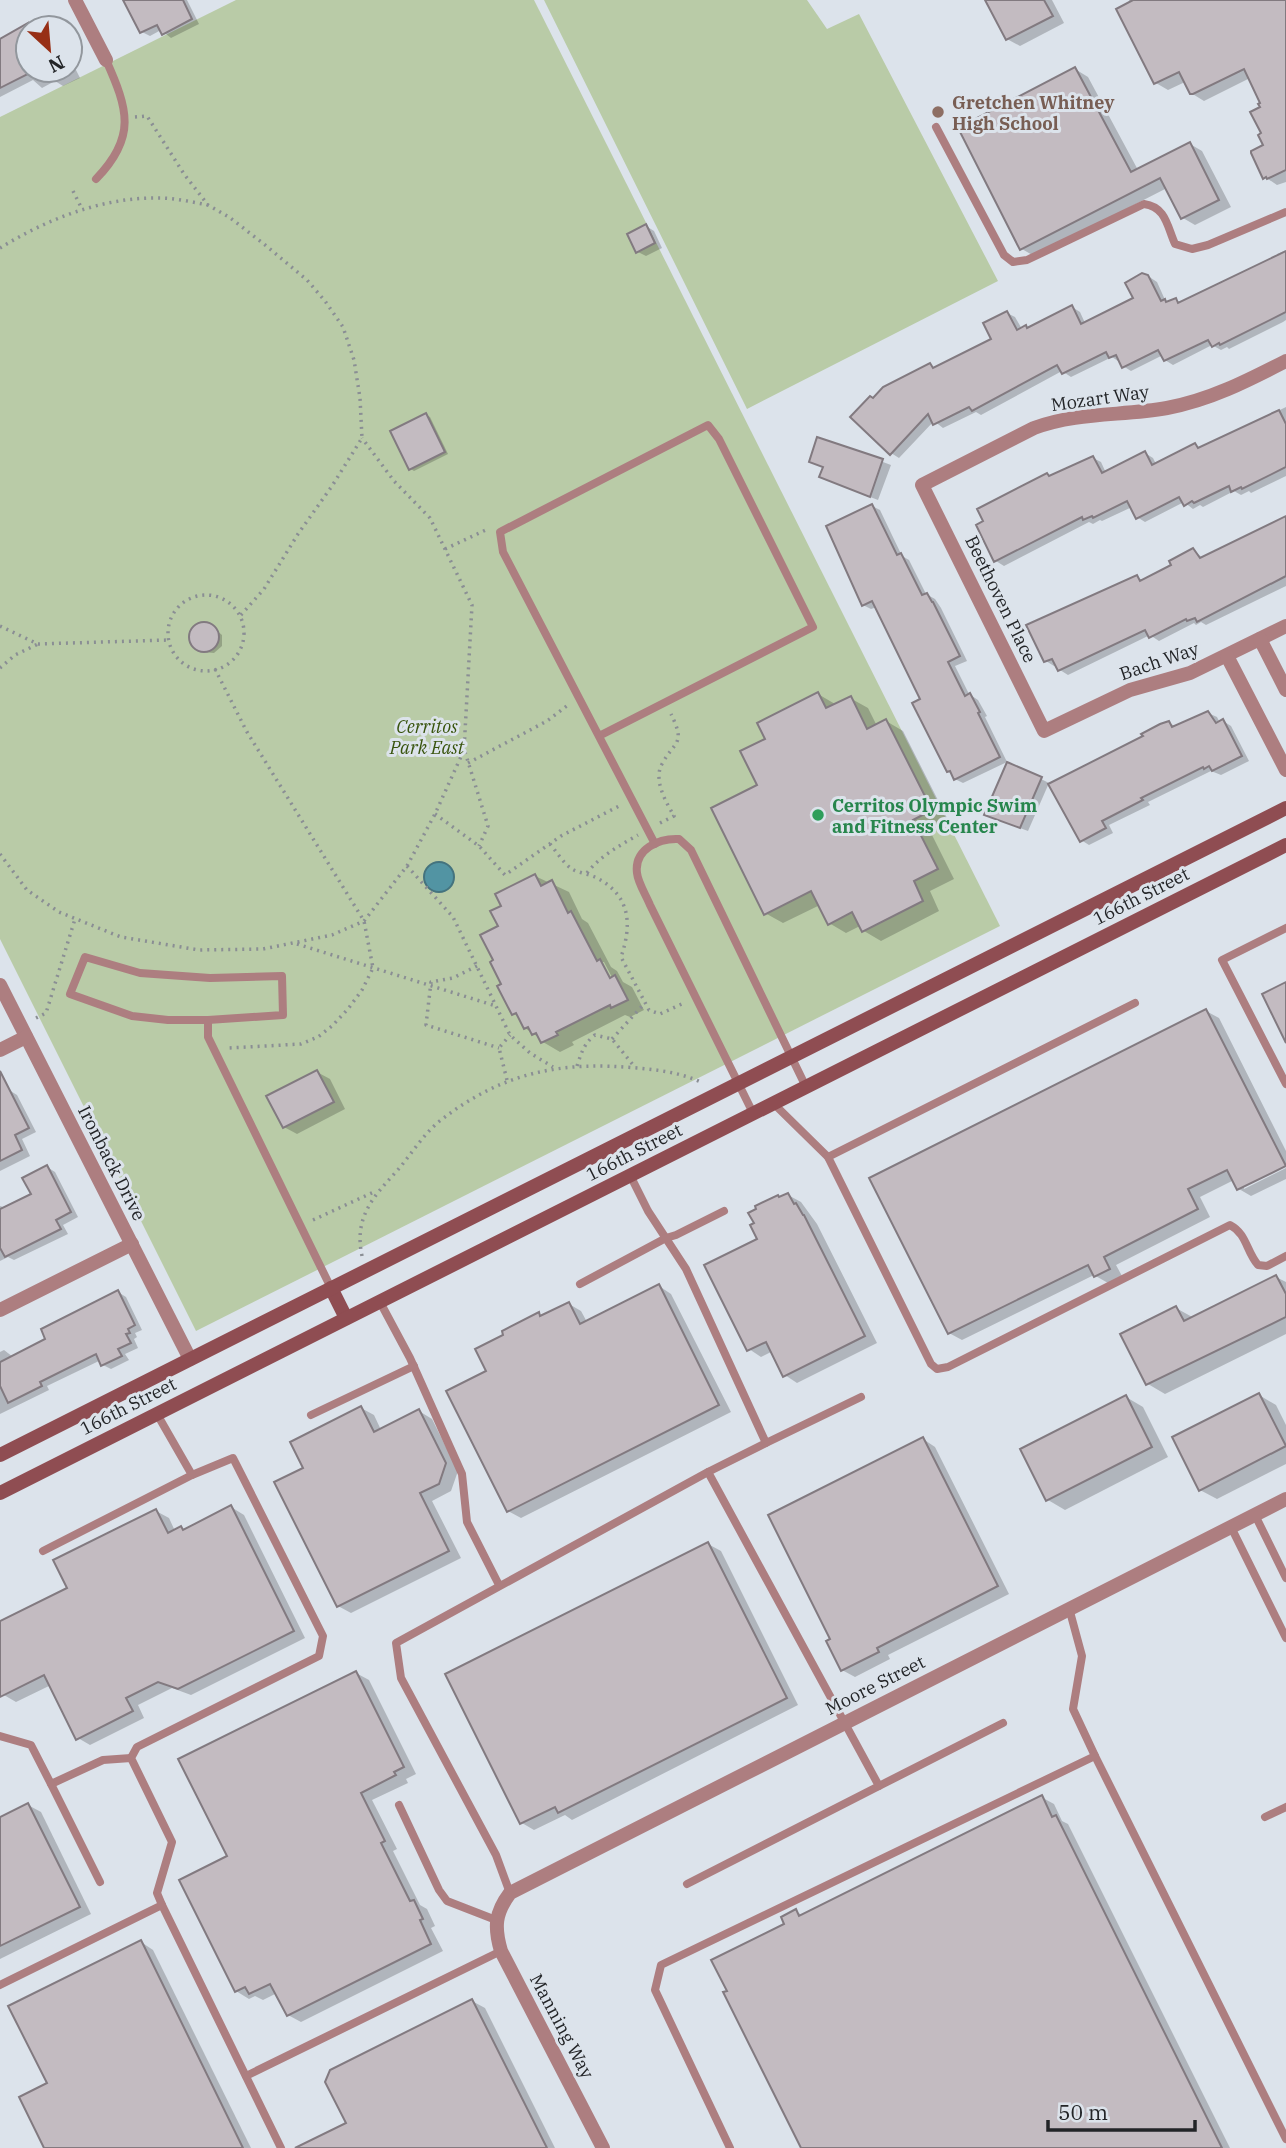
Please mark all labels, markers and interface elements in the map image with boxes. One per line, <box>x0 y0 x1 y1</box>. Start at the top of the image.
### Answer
north arrow <box>14 14 84 84</box>
text: N <box>44 50 68 78</box>
place label: Gretchen Whitney High School <box>952 91 1115 135</box>
marker: Gretchen Whitney High School <box>930 104 946 120</box>
street label: Mozart Way <box>1049 380 1151 416</box>
street label: Beethoven Place <box>960 532 1042 666</box>
street label: Bach Way <box>1116 637 1202 685</box>
park label: Cerritos Park East <box>389 715 465 759</box>
place label: Cerritos Olympic Swim and Fitness Center <box>832 794 1038 838</box>
marker: Cerritos Olympic Swim and Fitness Center <box>810 807 826 823</box>
street label: 166th Street <box>1089 862 1193 930</box>
street label: Ironback Drive <box>73 1102 151 1224</box>
street label: 166th Street <box>582 1118 686 1186</box>
street label: 166th Street <box>76 1372 180 1440</box>
street label: Moore Street <box>821 1650 929 1720</box>
street label: Manning Way <box>525 1970 599 2083</box>
scale bar <box>1048 2088 1195 2132</box>
text: 50 m <box>1058 2098 1108 2126</box>

